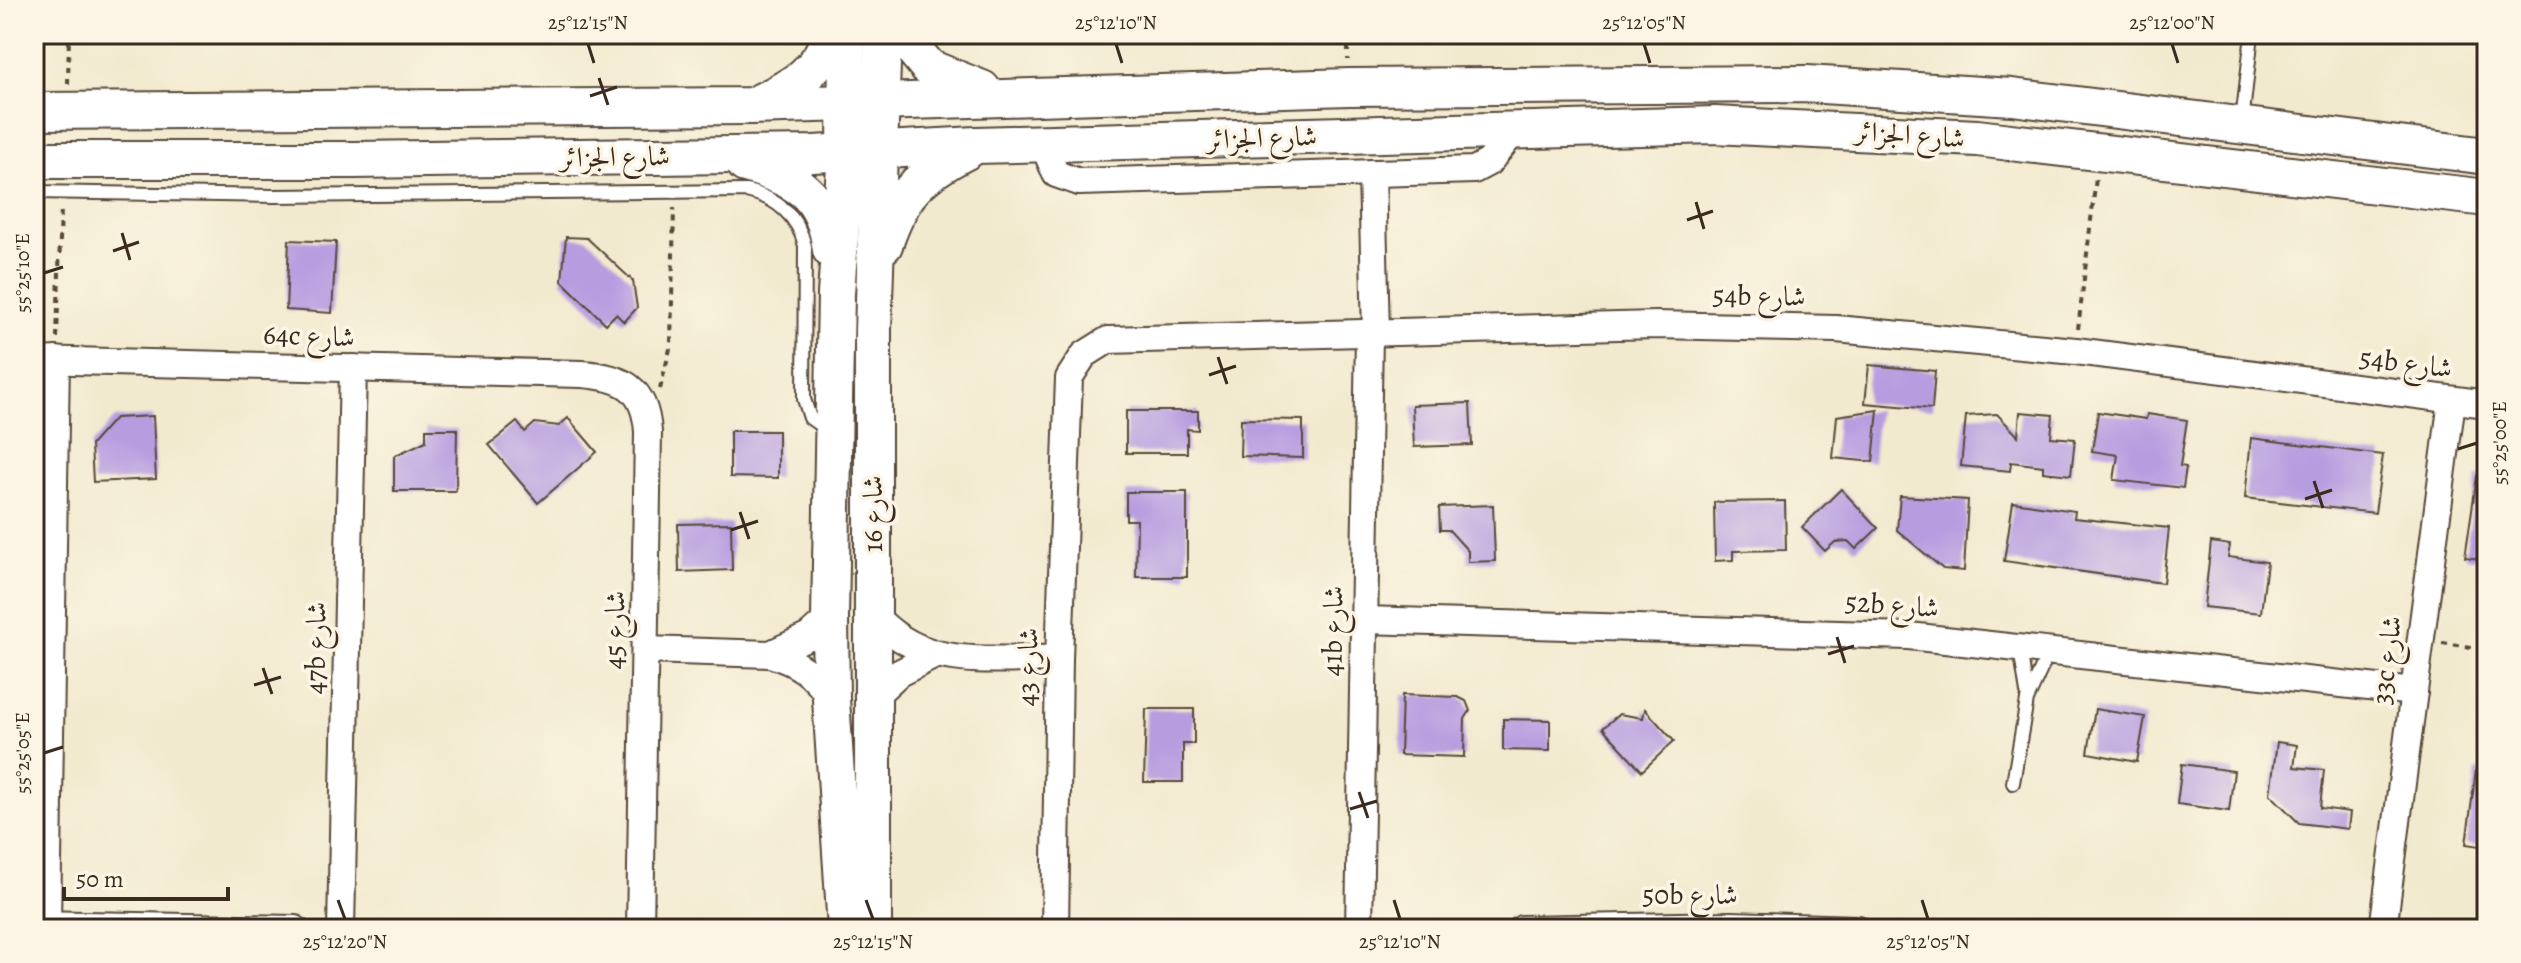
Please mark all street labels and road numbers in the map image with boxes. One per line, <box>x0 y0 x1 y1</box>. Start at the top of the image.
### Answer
street label: شارع الجزائر <box>1850 112 1966 162</box>
street label: شارع الجزائر <box>1203 117 1318 163</box>
street label: شارع الجزائر <box>557 137 670 181</box>
street label: 54b شارع <box>1712 276 1806 320</box>
street label: 64c شارع <box>262 315 355 361</box>
street label: 54b شارع <box>2357 338 2454 391</box>
street label: شارع 16 <box>854 476 896 552</box>
street label: 52b شارع <box>1844 583 1940 631</box>
street label: 41b شارع <box>1313 585 1357 677</box>
street label: شارع 45 <box>595 590 639 670</box>
street label: 47b شارع <box>296 601 340 695</box>
street label: 33c شارع <box>2363 613 2415 707</box>
street label: شارع 43 <box>1008 627 1052 707</box>
street label: 50b شارع <box>1642 876 1738 918</box>

